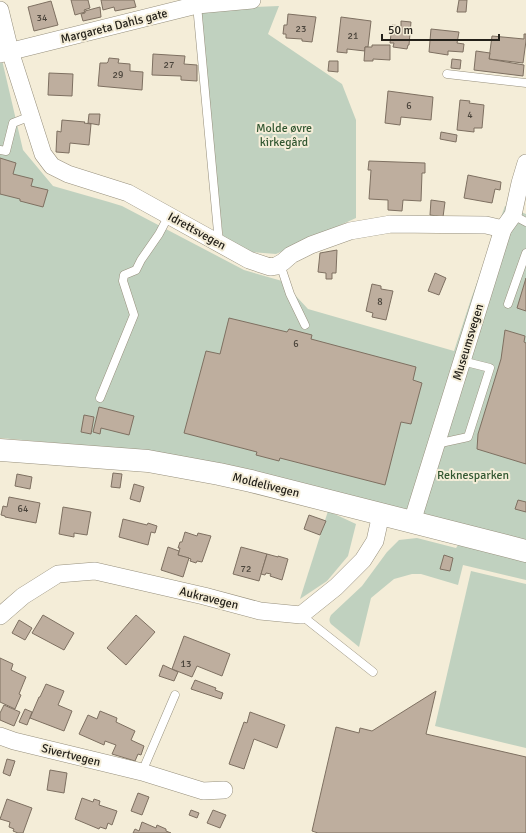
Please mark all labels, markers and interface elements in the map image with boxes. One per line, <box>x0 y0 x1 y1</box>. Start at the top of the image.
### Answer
street label: Margareta Dahls gate <box>59 6 169 47</box>
house number: 34 <box>37 12 48 24</box>
scale bar <box>382 16 499 42</box>
house number: 23 <box>296 23 306 35</box>
text: 50 m <box>388 23 413 38</box>
house number: 21 <box>348 30 358 42</box>
house number: 27 <box>164 59 174 71</box>
house number: 29 <box>113 69 123 81</box>
house number: 6 <box>406 100 412 112</box>
house number: 4 <box>467 109 473 121</box>
park label: Molde øvre kirkegård <box>256 121 312 150</box>
street label: Idrettsvegen <box>165 209 228 253</box>
house number: 8 <box>377 296 383 308</box>
street label: Museumsvegen <box>450 302 487 382</box>
house number: 6 <box>293 338 299 350</box>
park label: Reknesparken <box>437 468 509 483</box>
street label: Moldelivegen <box>231 470 301 501</box>
house number: 64 <box>18 503 29 515</box>
house number: 72 <box>241 563 251 575</box>
street label: Aukravegen <box>178 584 240 613</box>
house number: 13 <box>181 658 191 670</box>
street label: Sivertvegen <box>40 741 102 770</box>

